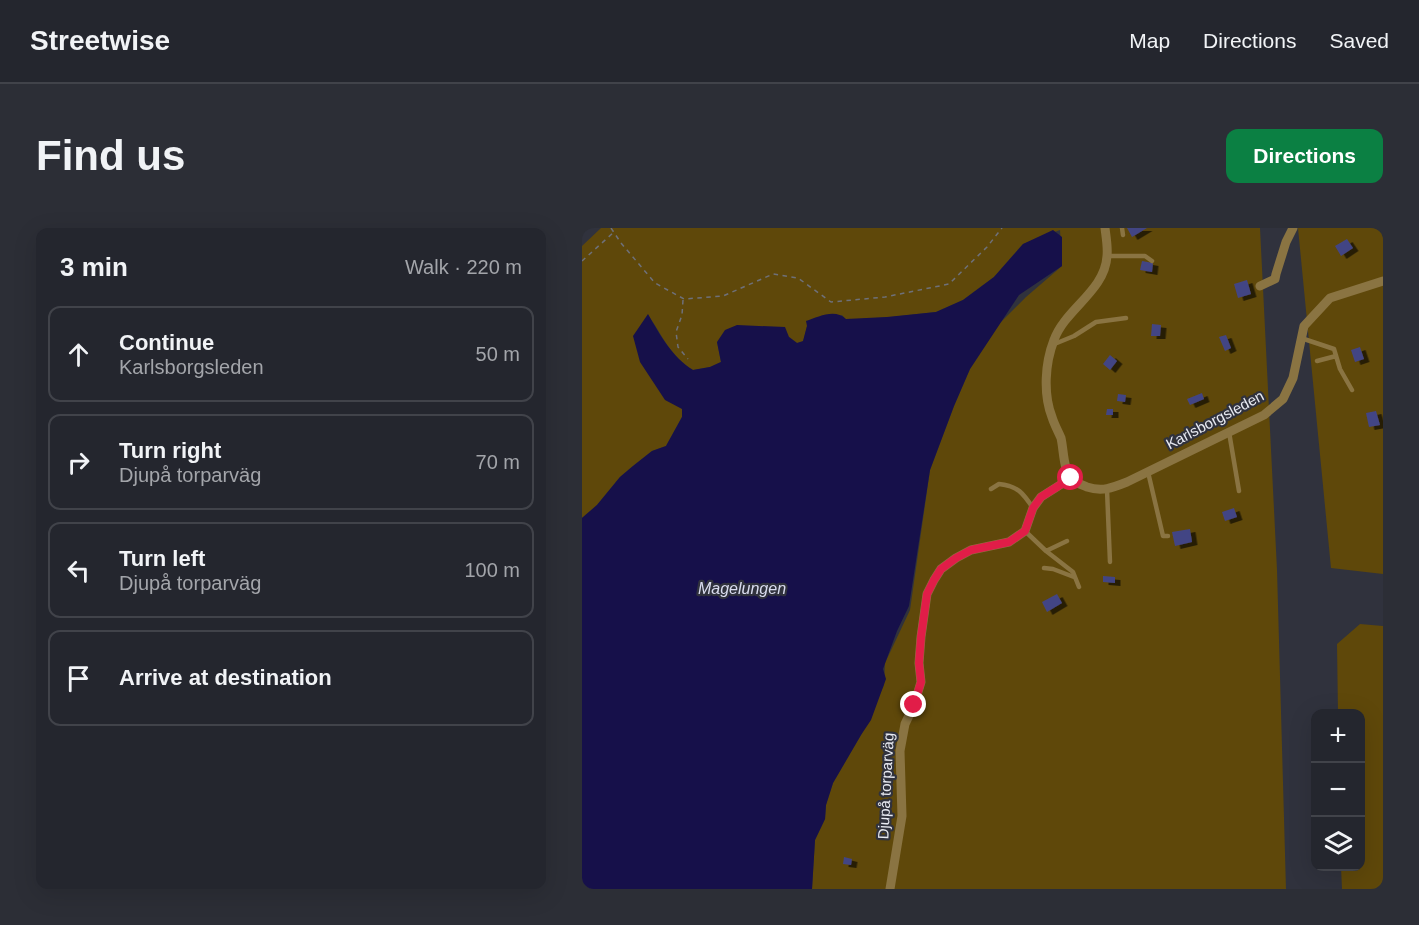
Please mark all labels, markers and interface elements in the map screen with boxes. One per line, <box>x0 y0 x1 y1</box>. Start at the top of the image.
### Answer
text: Streetwise <box>30 25 170 56</box>
text: Map <box>1129 29 1170 52</box>
text: Directions <box>1203 29 1296 52</box>
text: Saved <box>1329 29 1389 52</box>
button: Directions <box>1226 129 1383 183</box>
text: Find us <box>36 132 185 179</box>
text: 3 min <box>60 252 128 282</box>
text: Walk · 220 m <box>405 256 522 278</box>
text: Continue <box>119 330 214 355</box>
icon: ahead <box>62 338 95 371</box>
text: 50 m <box>476 343 520 365</box>
text: Karlsborgsleden <box>119 356 264 378</box>
street label: Karlsborgsleden <box>1163 387 1267 453</box>
text: Turn right <box>119 438 221 463</box>
icon: right <box>62 446 95 479</box>
text: 70 m <box>476 451 520 473</box>
text: Djupå torparväg <box>119 464 261 486</box>
route start <box>1057 464 1083 490</box>
text: Turn left <box>119 546 205 571</box>
icon: left <box>62 554 95 587</box>
text: 100 m <box>464 559 520 581</box>
text: Djupå torparväg <box>119 572 261 594</box>
water label: Magelungen <box>698 580 786 597</box>
icon: arrive <box>62 662 95 695</box>
text: Arrive at destination <box>119 665 332 690</box>
route end <box>900 691 926 717</box>
map controls <box>1311 709 1365 871</box>
button: + <box>1311 709 1365 763</box>
street label: Djupå torparväg <box>874 732 897 840</box>
button: − <box>1311 763 1365 817</box>
button: layers <box>1311 817 1365 871</box>

